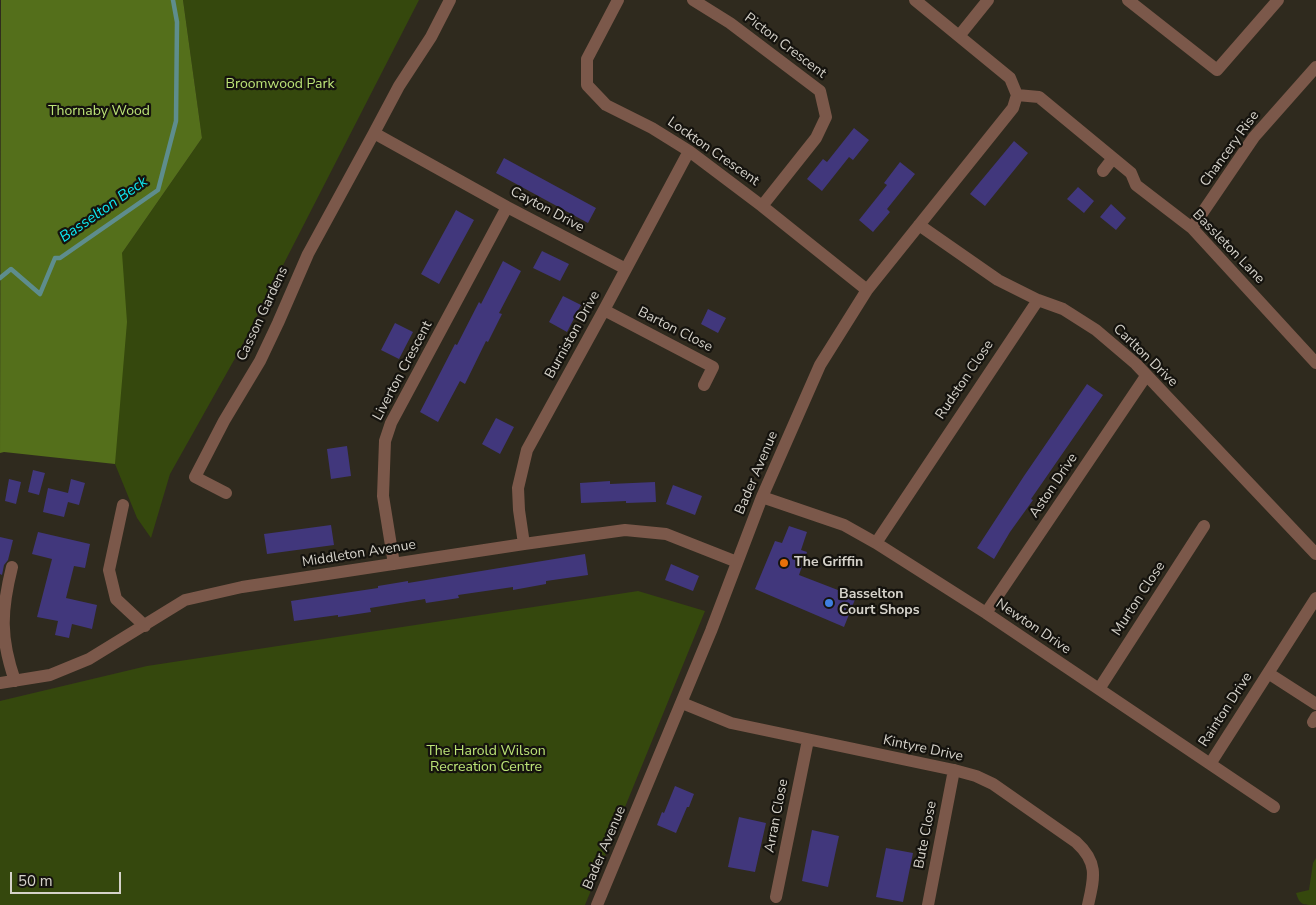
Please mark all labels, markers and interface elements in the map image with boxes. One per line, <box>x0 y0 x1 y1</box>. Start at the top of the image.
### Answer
street label: Picton Crescent <box>741 10 829 82</box>
park label: Broomwood Park <box>226 77 334 93</box>
park label: Thornaby Wood <box>48 104 150 120</box>
street label: Chancery Rise <box>1197 108 1263 190</box>
street label: Lockton Crescent <box>664 114 762 190</box>
water label: Basselton Beck <box>57 173 151 247</box>
street label: Cayton Drive <box>507 184 587 236</box>
street label: Bassleton Lane <box>1188 206 1268 288</box>
street label: Casson Gardens <box>234 264 292 364</box>
street label: Burniston Drive <box>542 288 604 382</box>
street label: Barton Close <box>635 304 715 356</box>
street label: Liverton Crescent <box>370 318 436 424</box>
street label: Carlton Drive <box>1109 321 1181 391</box>
street label: Rudston Close <box>932 337 998 423</box>
street label: Bader Avenue <box>732 429 782 517</box>
street label: Aston Drive <box>1026 451 1082 521</box>
street label: Middleton Avenue <box>301 537 417 571</box>
place label: The Griffin <box>794 555 863 571</box>
marker: The Griffin <box>778 557 790 569</box>
street label: Murton Close <box>1109 559 1169 639</box>
place label: Basselton Court Shops <box>839 587 920 620</box>
street label: Newton Drive <box>992 596 1074 658</box>
marker: Basselton Court Shops <box>823 597 835 609</box>
street label: Rainton Drive <box>1196 670 1256 750</box>
street label: Kintyre Drive <box>881 732 965 766</box>
park label: The Harold Wilson Recreation Centre <box>426 744 546 776</box>
street label: Arran Close <box>762 778 792 854</box>
street label: Bute Close <box>911 800 941 870</box>
street label: Bader Avenue <box>580 804 630 892</box>
scale bar <box>12 862 124 894</box>
text: 50 m <box>18 871 53 891</box>

